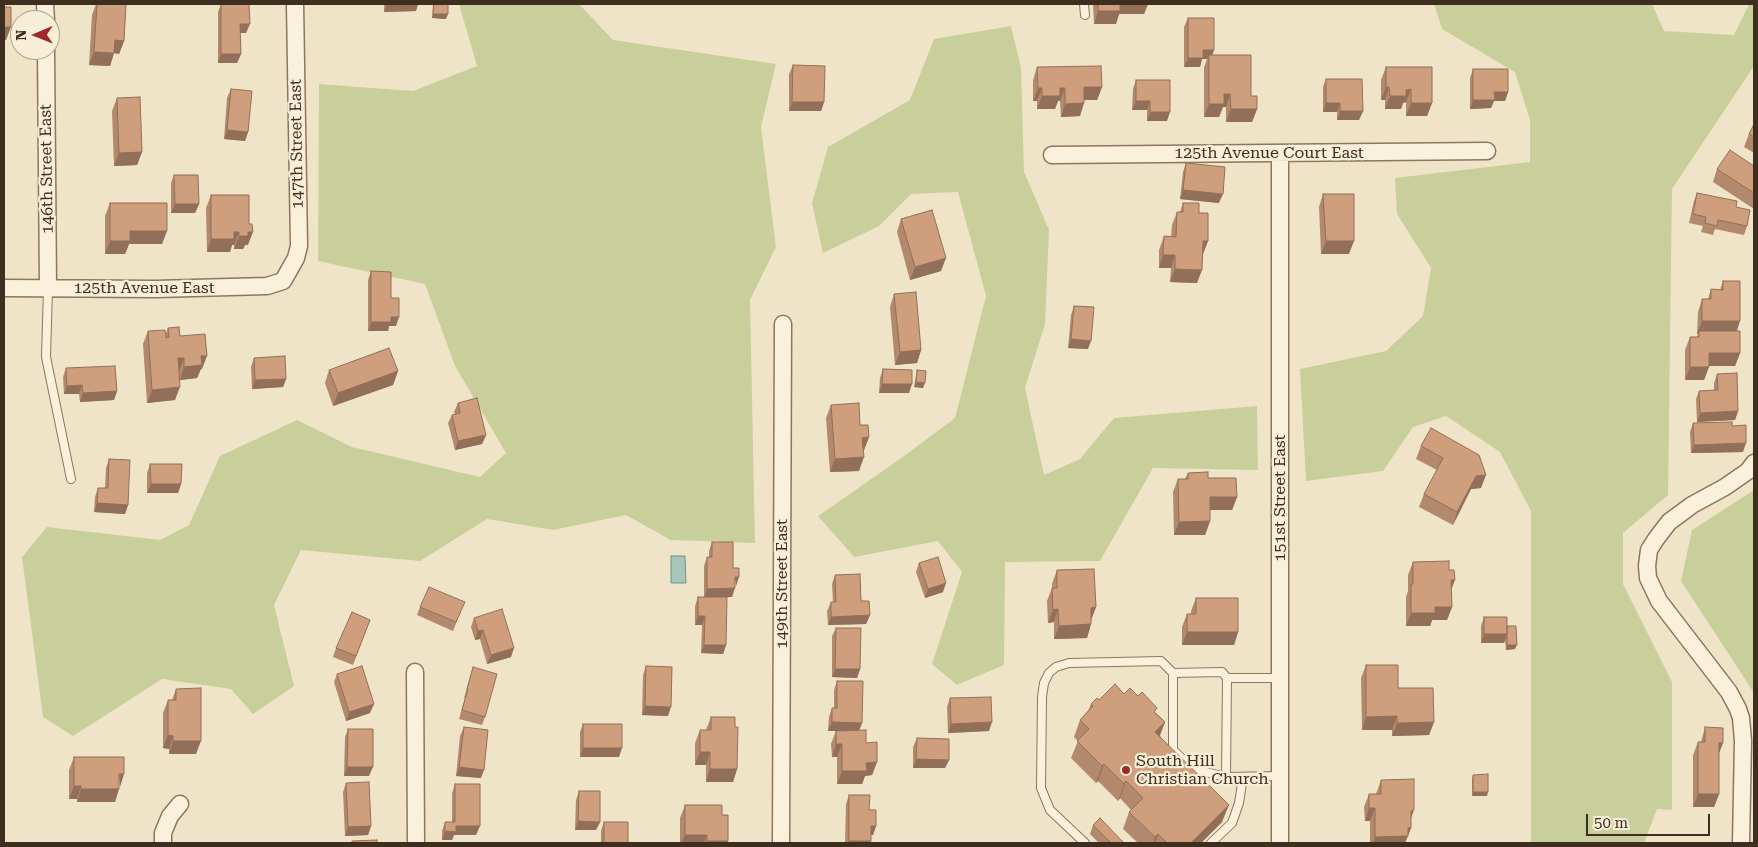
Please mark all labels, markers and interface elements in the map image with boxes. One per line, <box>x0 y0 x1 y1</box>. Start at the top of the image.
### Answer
north arrow <box>10 10 60 60</box>
text: N <box>13 30 29 41</box>
street label: 147th Street East <box>286 79 308 209</box>
street label: 146th Street East <box>36 104 58 234</box>
street label: 125th Avenue Court East <box>1174 143 1364 163</box>
street label: 125th Avenue East <box>73 278 215 298</box>
street label: 151st Street East <box>1270 434 1290 562</box>
street label: 149th Street East <box>772 519 792 649</box>
place label: South Hill Christian Church <box>1136 751 1269 789</box>
marker: South Hill Christian Church <box>1120 764 1132 776</box>
scale bar <box>1588 804 1712 836</box>
text: 50 m <box>1594 814 1628 832</box>

